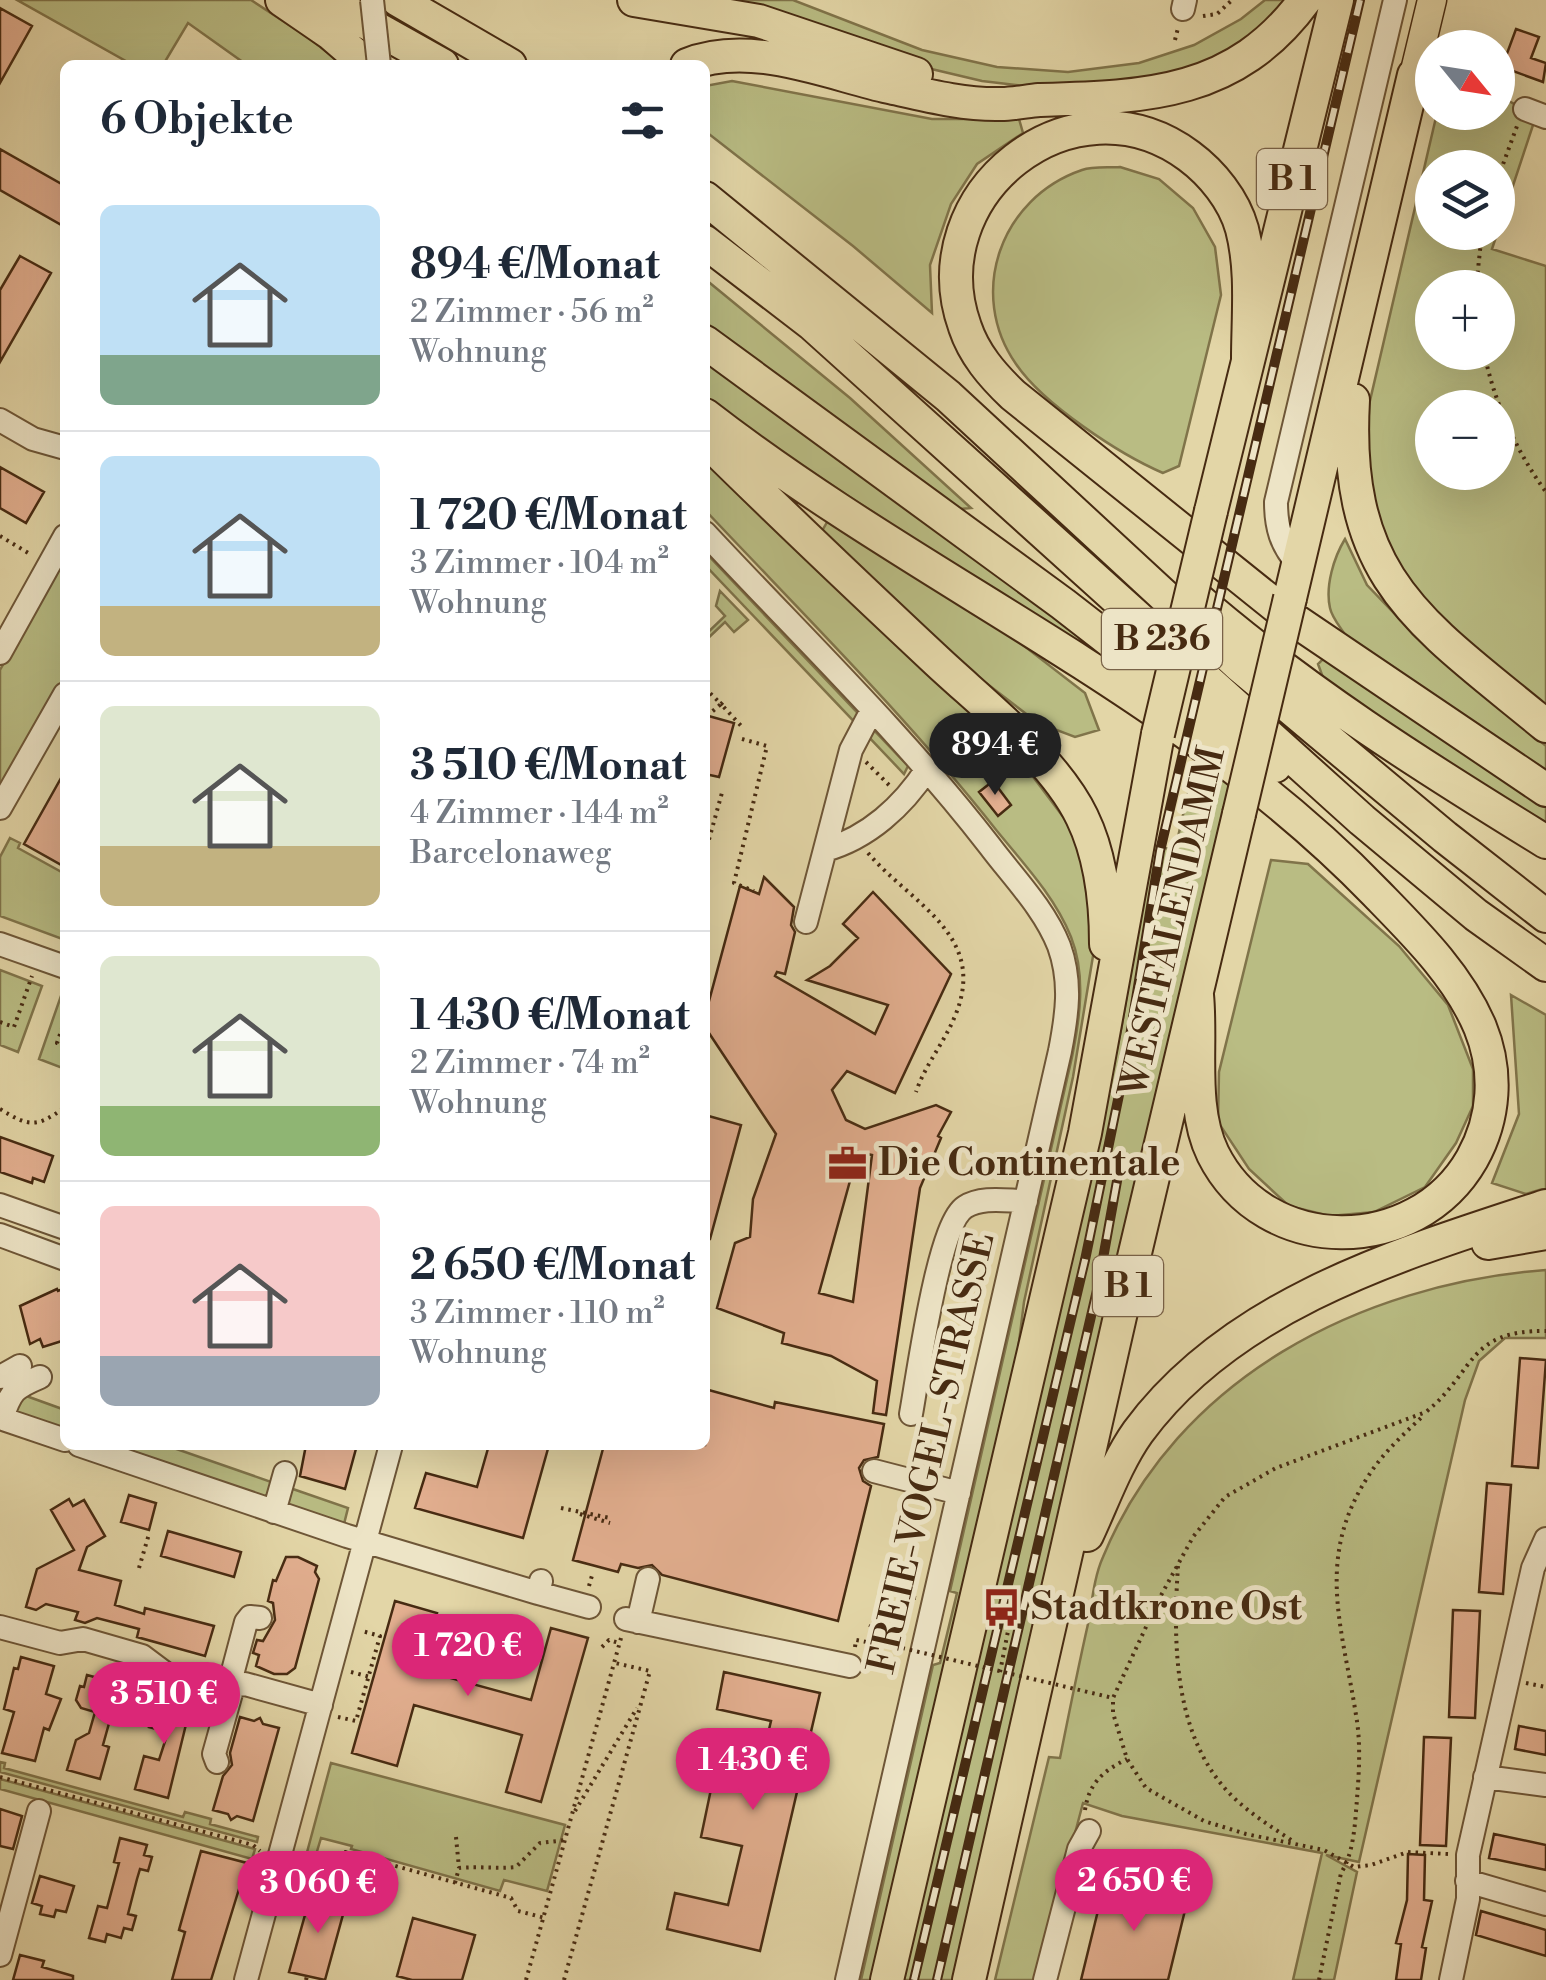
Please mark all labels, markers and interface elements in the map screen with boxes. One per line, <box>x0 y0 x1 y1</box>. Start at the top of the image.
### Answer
north arrow <box>1415 30 1515 130</box>
map controls <box>1415 30 1515 490</box>
icon: filters <box>615 93 670 148</box>
text: 6 Objekte <box>100 94 294 147</box>
road number: B 1 <box>1257 149 1327 209</box>
button: layers <box>1415 150 1515 250</box>
text: 894 €/Monat <box>410 239 660 292</box>
icon: home <box>180 245 300 365</box>
button: + <box>1415 270 1515 370</box>
text: 2 Zimmer · 56 m² <box>410 292 654 332</box>
text: Wohnung <box>410 332 547 372</box>
button: − <box>1415 390 1515 490</box>
text: 1 720 €/Monat <box>410 490 687 543</box>
icon: home <box>180 496 300 616</box>
text: 3 Zimmer · 104 m² <box>410 543 669 583</box>
text: Wohnung <box>410 583 547 623</box>
road number: B 236 <box>1102 609 1222 669</box>
pin: 894 € <box>925 713 1065 798</box>
text: 894 € <box>951 725 1039 765</box>
text: 3 510 €/Monat <box>410 740 687 793</box>
street label: WESTFALENDAMM <box>1110 742 1236 1102</box>
icon: home <box>180 746 300 866</box>
text: 4 Zimmer · 144 m² <box>410 793 669 833</box>
text: Barcelonaweg <box>410 833 612 873</box>
text: 1 430 €/Monat <box>410 990 690 1043</box>
icon: home <box>180 996 300 1116</box>
text: 2 Zimmer · 74 m² <box>410 1043 650 1083</box>
text: Wohnung <box>410 1083 547 1123</box>
place label: Die Continentale <box>878 1140 1180 1187</box>
office icon: Die Continentale <box>827 1142 869 1184</box>
street label: FREIE-VOGEL-STRASSE <box>858 1228 1006 1678</box>
text: 2 650 €/Monat <box>410 1240 695 1293</box>
icon: home <box>180 1246 300 1366</box>
road number: B 1 <box>1093 1256 1163 1316</box>
text: 3 Zimmer · 110 m² <box>410 1293 665 1333</box>
text: Wohnung <box>410 1333 547 1373</box>
place label: Stadtkrone Ost <box>1031 1584 1302 1631</box>
bus stop icon: Stadtkrone Ost <box>980 1586 1022 1628</box>
pin: 1 720 € <box>376 1614 560 1699</box>
text: 1 720 € <box>414 1626 522 1666</box>
pin: 3 510 € <box>72 1662 256 1747</box>
text: 3 510 € <box>110 1674 218 1714</box>
pin: 1 430 € <box>661 1728 845 1813</box>
text: 1 430 € <box>698 1740 808 1780</box>
pin: 2 650 € <box>1042 1849 1226 1934</box>
pin: 3 060 € <box>226 1851 410 1936</box>
text: 2 650 € <box>1077 1861 1191 1901</box>
text: 3 060 € <box>259 1863 377 1903</box>

